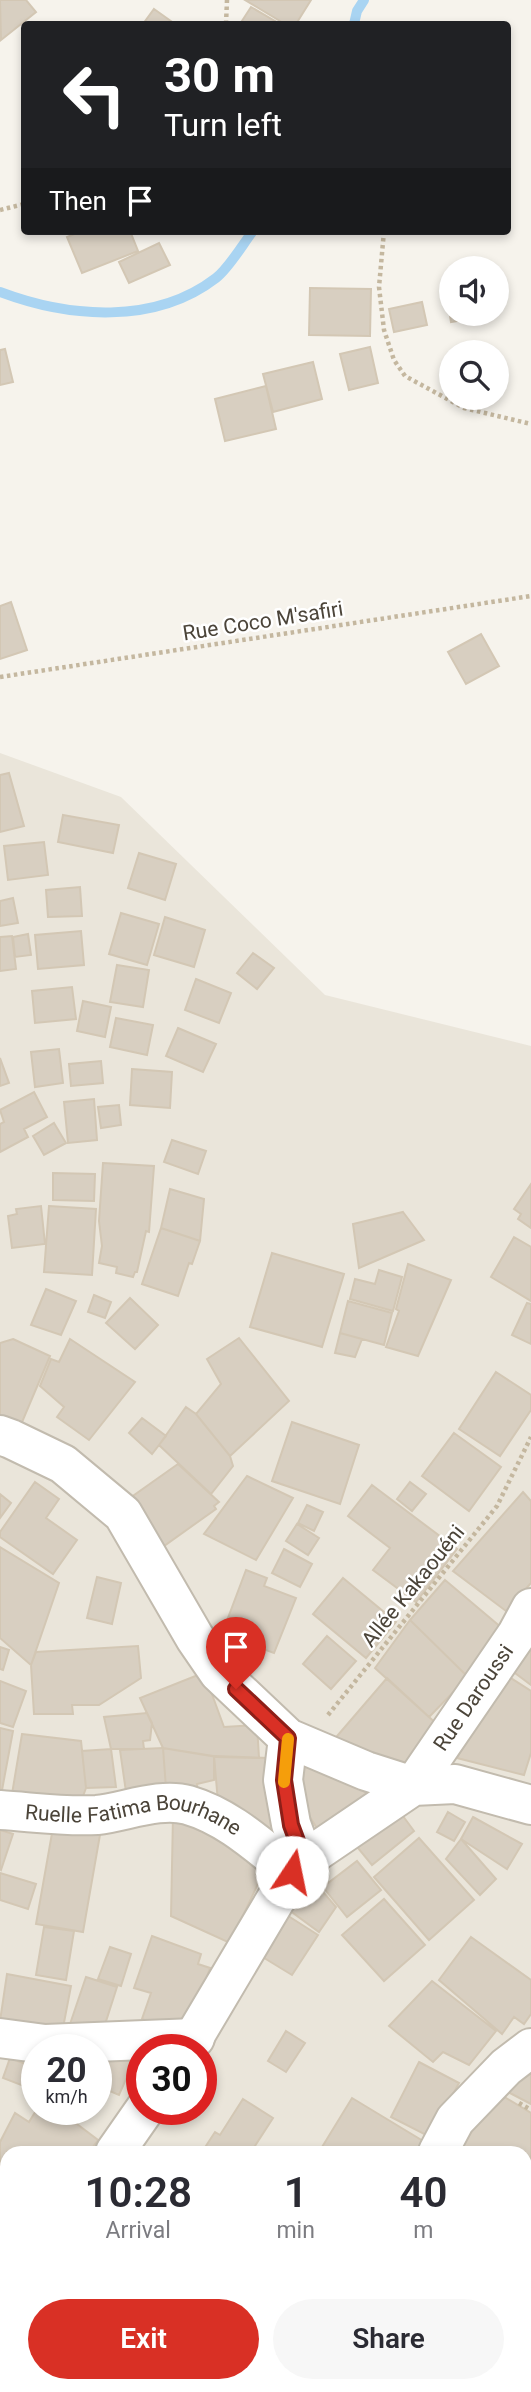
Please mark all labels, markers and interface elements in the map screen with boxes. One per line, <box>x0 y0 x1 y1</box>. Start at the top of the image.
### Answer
text: 30 m <box>164 47 275 104</box>
icon: left <box>49 49 140 140</box>
text: Turn left <box>164 106 282 144</box>
icon: arrive <box>121 182 159 220</box>
text: Then <box>49 186 107 216</box>
map controls <box>439 256 509 410</box>
button: sound <box>439 256 509 326</box>
button: search <box>439 340 509 410</box>
street label: Rue Coco M'safiri <box>181 596 345 646</box>
street label: Allée Kakaouéni <box>357 1520 469 1652</box>
pin <box>206 1617 266 1689</box>
icon: arrive <box>217 1628 255 1666</box>
street label: Rue Daroussi <box>429 1640 518 1755</box>
street label: Ruelle Fatima Bourhane <box>24 1790 246 1840</box>
position arrow <box>255 1835 329 1909</box>
speed limit sign: 30 <box>126 2034 217 2125</box>
text: 20 <box>46 2050 87 2091</box>
text: km/h <box>45 2086 88 2107</box>
text: 10:28 <box>85 2168 192 2217</box>
text: 1 <box>284 2168 308 2217</box>
text: 40 <box>399 2168 447 2217</box>
text: Arrival <box>106 2217 171 2244</box>
text: min <box>276 2217 315 2244</box>
text: m <box>413 2217 434 2244</box>
button: Exit <box>28 2299 259 2379</box>
button: Share <box>273 2299 504 2379</box>

